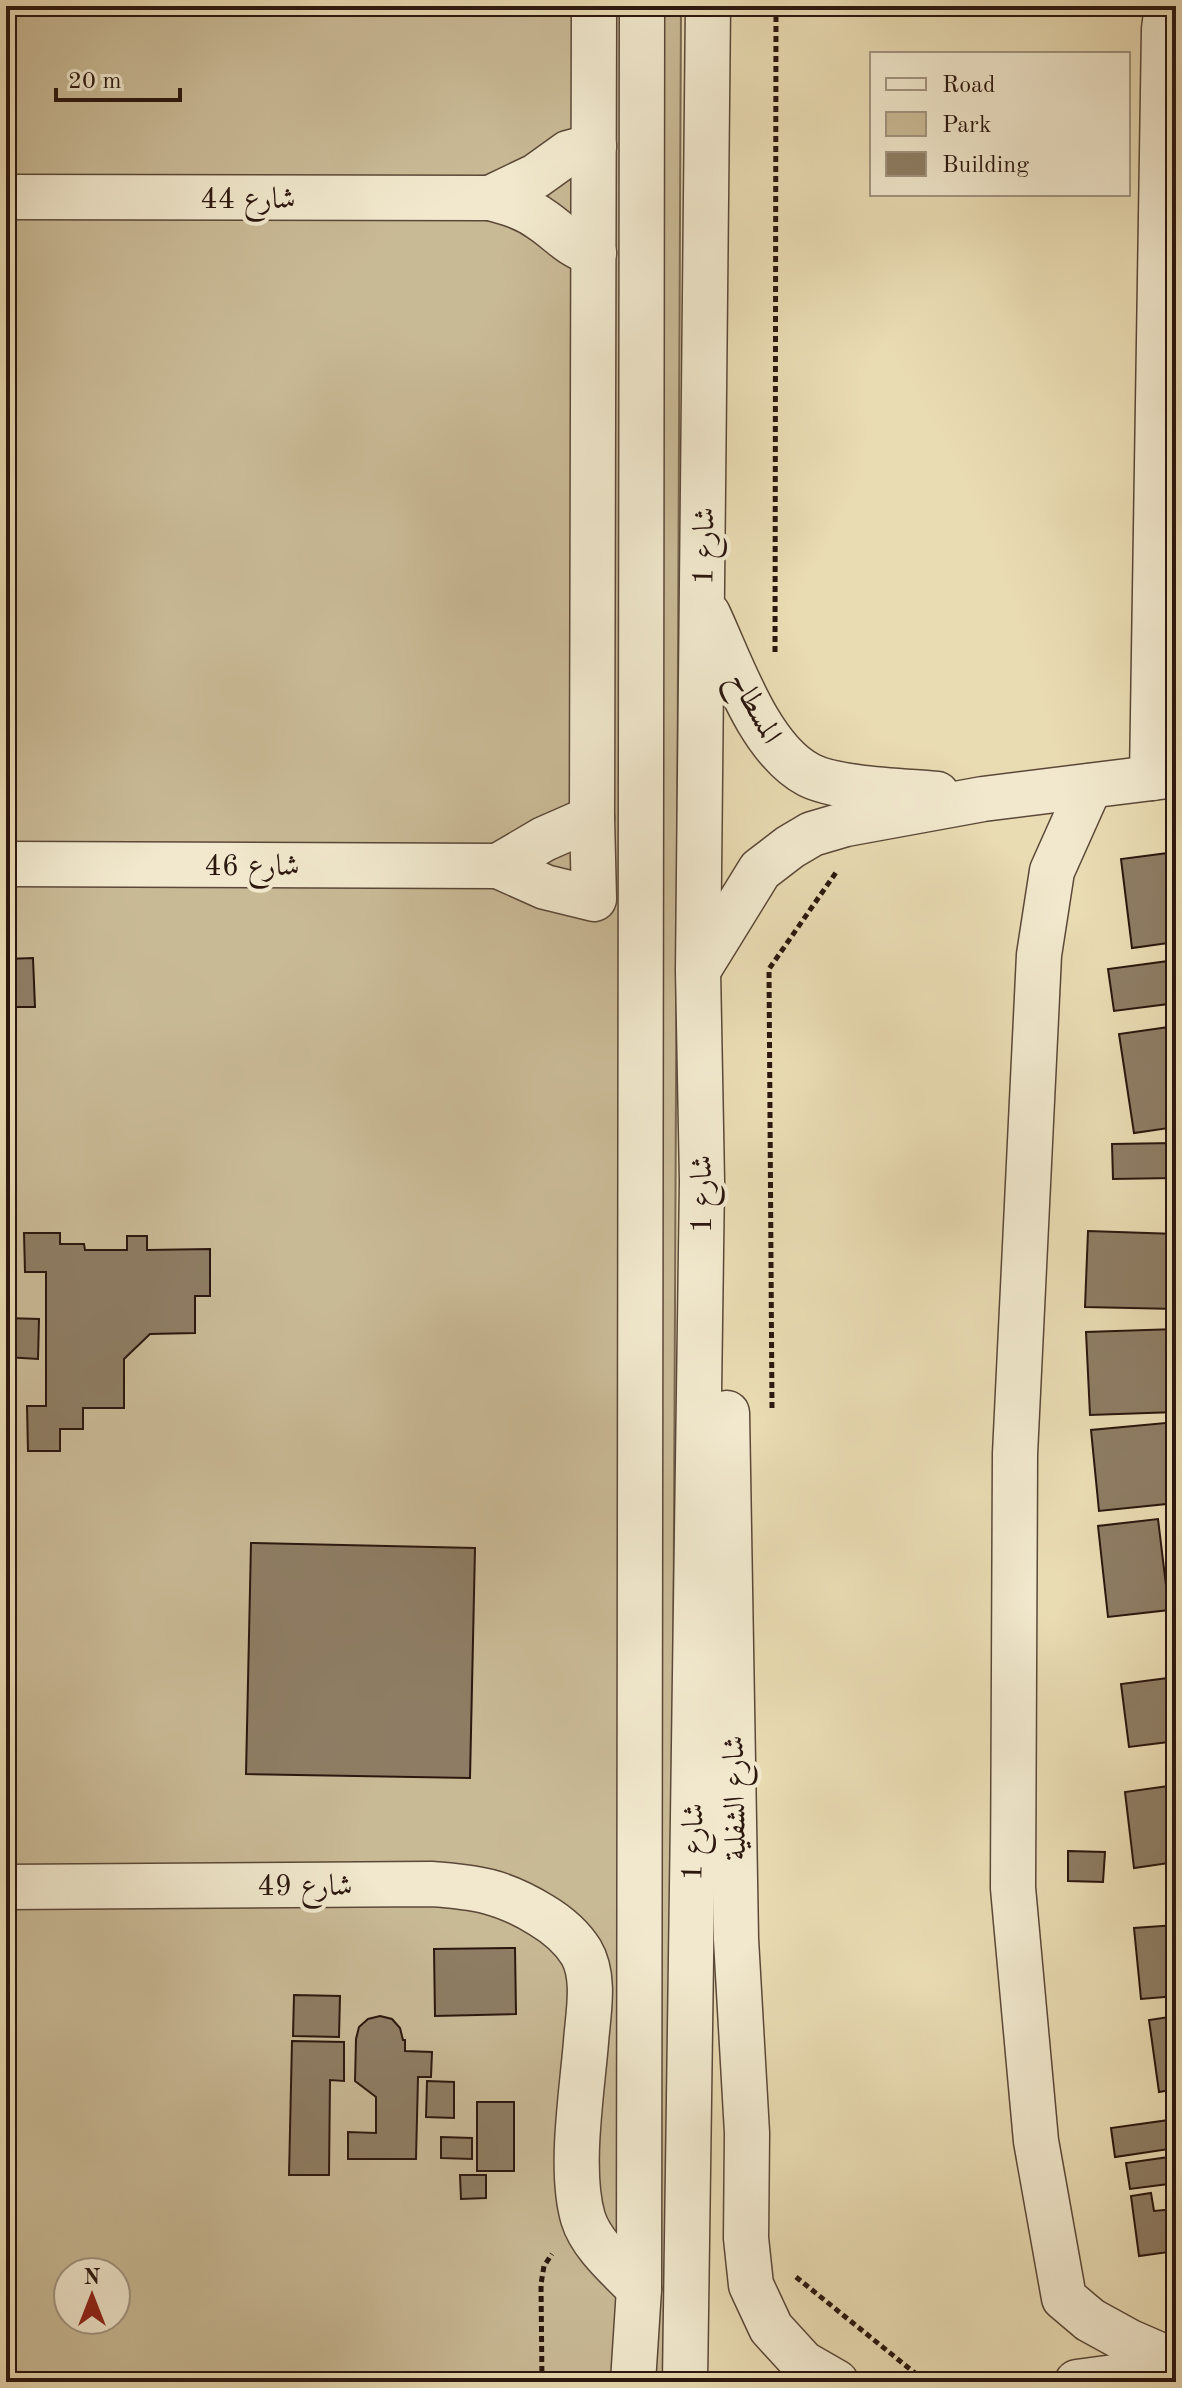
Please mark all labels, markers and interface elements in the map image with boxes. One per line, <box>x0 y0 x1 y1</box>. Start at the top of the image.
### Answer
scale bar <box>56 52 180 102</box>
legend <box>870 52 1130 196</box>
text: 20 m <box>68 70 122 94</box>
text: Road <box>942 74 995 98</box>
text: Park <box>942 114 991 138</box>
text: Building <box>942 154 1029 178</box>
street label: شارع 44 <box>200 185 296 223</box>
street label: شارع 1 <box>689 507 729 585</box>
street label: المسطاح <box>714 667 786 753</box>
street label: شارع 46 <box>204 852 300 890</box>
street label: شارع 1 <box>688 1155 726 1233</box>
street label: شارع الشفلية <box>720 1735 760 1861</box>
street label: شارع 1 <box>678 1803 718 1881</box>
street label: شارع 49 <box>257 1872 353 1910</box>
north arrow <box>52 2256 132 2336</box>
text: N <box>84 2267 101 2289</box>

